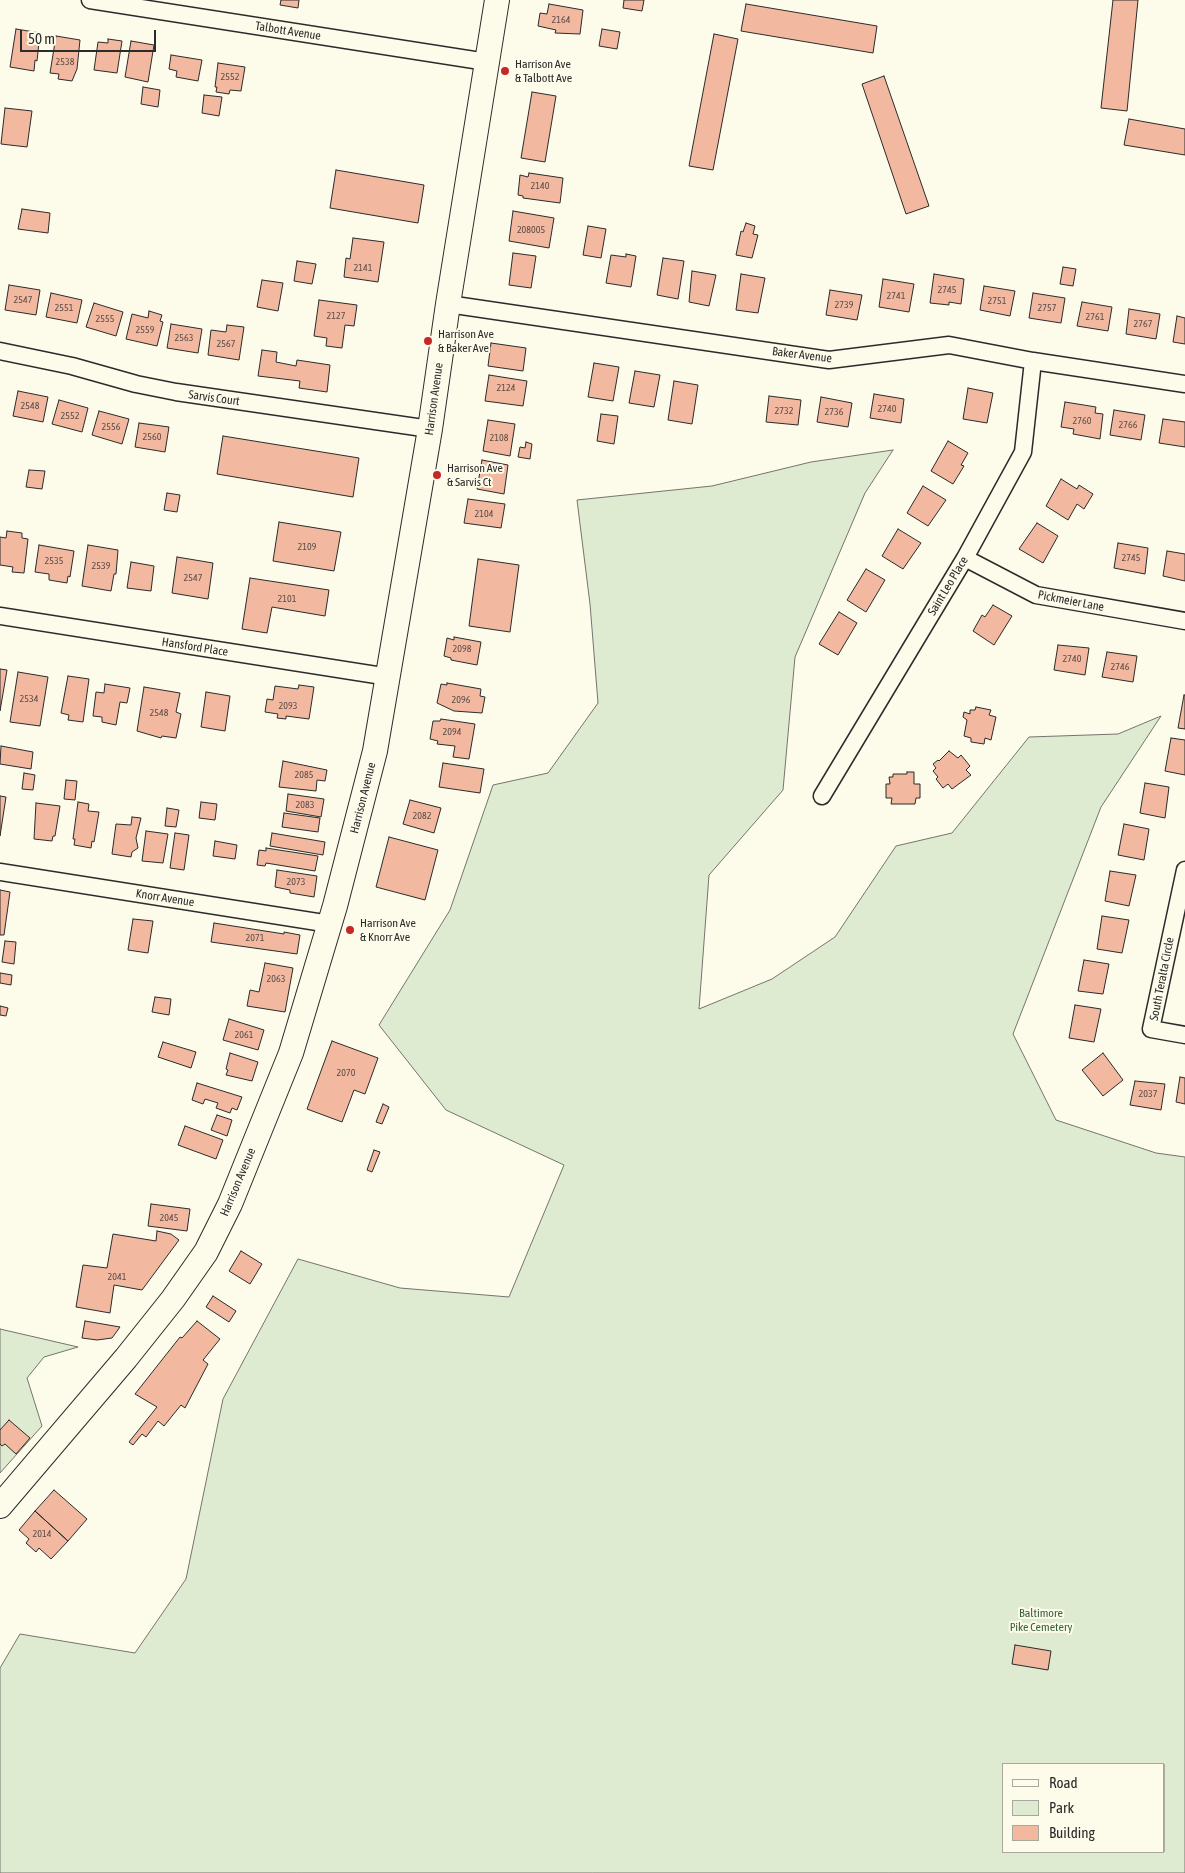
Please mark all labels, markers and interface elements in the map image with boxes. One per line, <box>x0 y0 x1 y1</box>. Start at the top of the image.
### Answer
house number: 2164 <box>552 14 570 26</box>
street label: Talbott Avenue <box>254 19 322 43</box>
scale bar <box>22 20 159 52</box>
text: 50 m <box>28 30 55 47</box>
house number: 2538 <box>56 56 74 68</box>
place label: Harrison Ave & Talbott Ave <box>515 57 572 85</box>
marker: Harrison Ave & Talbott Ave <box>499 65 511 77</box>
house number: 2552 <box>221 71 239 83</box>
house number: 2140 <box>531 180 549 192</box>
house number: 208005 <box>517 224 545 236</box>
house number: 2141 <box>354 262 372 274</box>
house number: 2745 <box>938 284 956 296</box>
house number: 2741 <box>887 290 905 302</box>
house number: 2547 <box>14 294 32 306</box>
house number: 2751 <box>988 295 1006 307</box>
house number: 2739 <box>835 299 853 311</box>
house number: 2551 <box>55 302 73 314</box>
house number: 2757 <box>1038 302 1056 314</box>
house number: 2127 <box>327 310 345 322</box>
house number: 2761 <box>1086 311 1104 323</box>
house number: 2555 <box>96 313 114 325</box>
house number: 2767 <box>1134 318 1152 330</box>
house number: 2559 <box>136 324 154 336</box>
place label: Harrison Ave & Baker Ave <box>438 327 494 355</box>
house number: 2563 <box>175 332 193 344</box>
marker: Harrison Ave & Baker Ave <box>422 335 434 347</box>
house number: 2567 <box>217 338 235 350</box>
street label: Baker Avenue <box>771 344 833 366</box>
street label: Harrison Avenue <box>422 362 446 436</box>
house number: 2124 <box>497 382 515 394</box>
street label: Sarvis Court <box>188 387 240 409</box>
house number: 2548 <box>21 400 39 412</box>
house number: 2740 <box>878 403 896 415</box>
house number: 2732 <box>775 405 793 417</box>
house number: 2736 <box>825 406 843 418</box>
house number: 2552 <box>61 410 79 422</box>
house number: 2760 <box>1073 415 1091 427</box>
house number: 2766 <box>1119 419 1137 431</box>
house number: 2556 <box>102 421 120 433</box>
house number: 2560 <box>143 431 161 443</box>
house number: 2108 <box>490 432 508 444</box>
place label: Harrison Ave & Sarvis Ct <box>447 461 503 489</box>
marker: Harrison Ave & Sarvis Ct <box>431 469 443 481</box>
house number: 2104 <box>475 508 493 520</box>
house number: 2109 <box>298 541 316 553</box>
house number: 2745 <box>1122 552 1140 564</box>
street label: Saint Leo Place <box>925 554 971 618</box>
house number: 2535 <box>45 555 63 567</box>
house number: 2539 <box>92 560 110 572</box>
house number: 2547 <box>184 572 202 584</box>
street label: Pickmeier Lane <box>1037 588 1105 614</box>
house number: 2101 <box>278 593 296 605</box>
street label: Hansford Place <box>161 635 229 659</box>
house number: 2098 <box>453 643 471 655</box>
house number: 2740 <box>1063 653 1081 665</box>
house number: 2746 <box>1111 661 1129 673</box>
house number: 2534 <box>20 693 38 705</box>
house number: 2096 <box>452 694 470 706</box>
house number: 2093 <box>279 700 297 712</box>
house number: 2548 <box>150 707 168 719</box>
house number: 2094 <box>443 726 461 738</box>
street label: Harrison Avenue <box>347 761 379 835</box>
house number: 2085 <box>295 769 313 781</box>
house number: 2083 <box>296 799 314 811</box>
house number: 2082 <box>413 810 431 822</box>
house number: 2073 <box>287 876 305 888</box>
street label: Knorr Avenue <box>135 886 195 910</box>
place label: Harrison Ave & Knorr Ave <box>360 916 416 944</box>
marker: Harrison Ave & Knorr Ave <box>344 924 356 936</box>
house number: 2071 <box>246 932 264 944</box>
street label: South Teralta Circle <box>1147 936 1177 1022</box>
house number: 2063 <box>267 973 285 985</box>
house number: 2061 <box>235 1029 253 1041</box>
house number: 2070 <box>337 1067 355 1079</box>
house number: 2037 <box>1139 1088 1157 1100</box>
street label: Harrison Avenue <box>217 1146 259 1218</box>
house number: 2045 <box>160 1212 178 1224</box>
house number: 2041 <box>108 1271 126 1283</box>
house number: 2014 <box>33 1528 51 1540</box>
park label: Baltimore Pike Cemetery <box>1010 1606 1072 1634</box>
legend <box>1002 1763 1165 1853</box>
text: Road <box>1049 1774 1078 1791</box>
text: Park <box>1049 1799 1074 1816</box>
text: Building <box>1049 1824 1095 1841</box>

